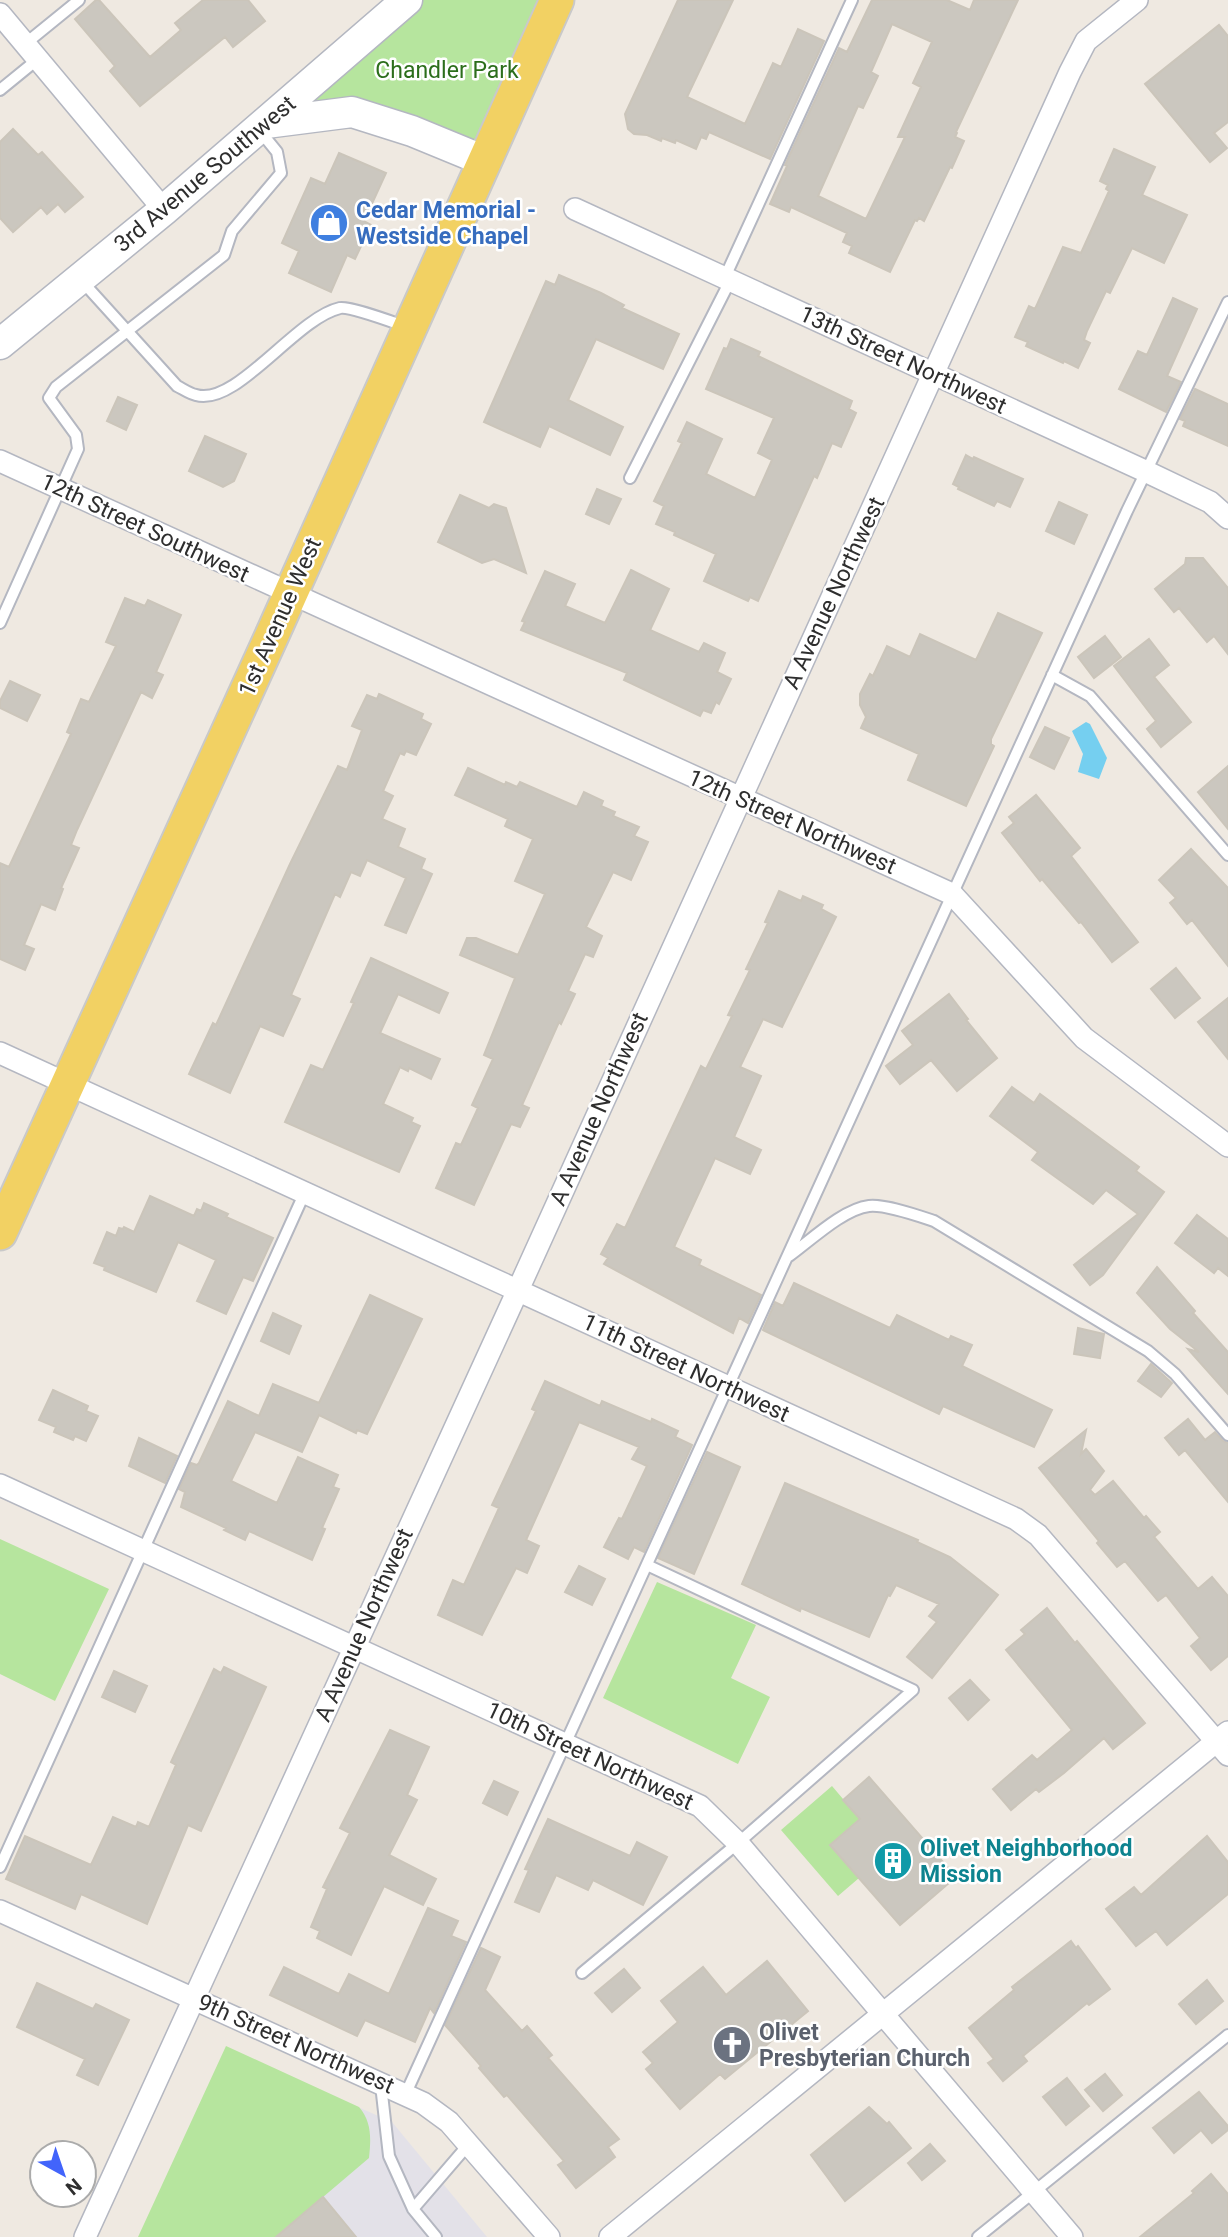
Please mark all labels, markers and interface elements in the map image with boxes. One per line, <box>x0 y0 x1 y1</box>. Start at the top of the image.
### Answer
park label: Chandler Park <box>375 57 519 84</box>
street label: 3rd Avenue Southwest <box>109 90 301 258</box>
place label: Cedar Memorial - Westside Chapel <box>356 197 536 250</box>
shop icon: Cedar Memorial - Westside Chapel <box>308 202 350 244</box>
street label: 13th Street Northwest <box>795 300 1011 420</box>
street label: 12th Street Southwest <box>37 468 253 588</box>
street label: A Avenue Northwest <box>778 493 890 693</box>
street label: 1st Avenue West <box>233 534 327 700</box>
street label: 12th Street Northwest <box>684 764 900 880</box>
street label: A Avenue Northwest <box>544 1008 654 1210</box>
street label: 11th Street Northwest <box>578 1308 794 1428</box>
street label: A Avenue Northwest <box>309 1524 419 1726</box>
street label: 10th Street Northwest <box>482 1696 698 1816</box>
place label: Olivet Neighborhood Mission <box>920 1835 1132 1888</box>
building icon: Olivet Neighborhood Mission <box>872 1840 914 1882</box>
street label: 9th Street Northwest <box>194 1989 398 2099</box>
place label: Olivet Presbyterian Church <box>759 2019 970 2072</box>
church icon: Olivet Presbyterian Church <box>711 2024 753 2066</box>
north arrow <box>28 2139 98 2209</box>
text: N <box>61 2174 86 2200</box>

